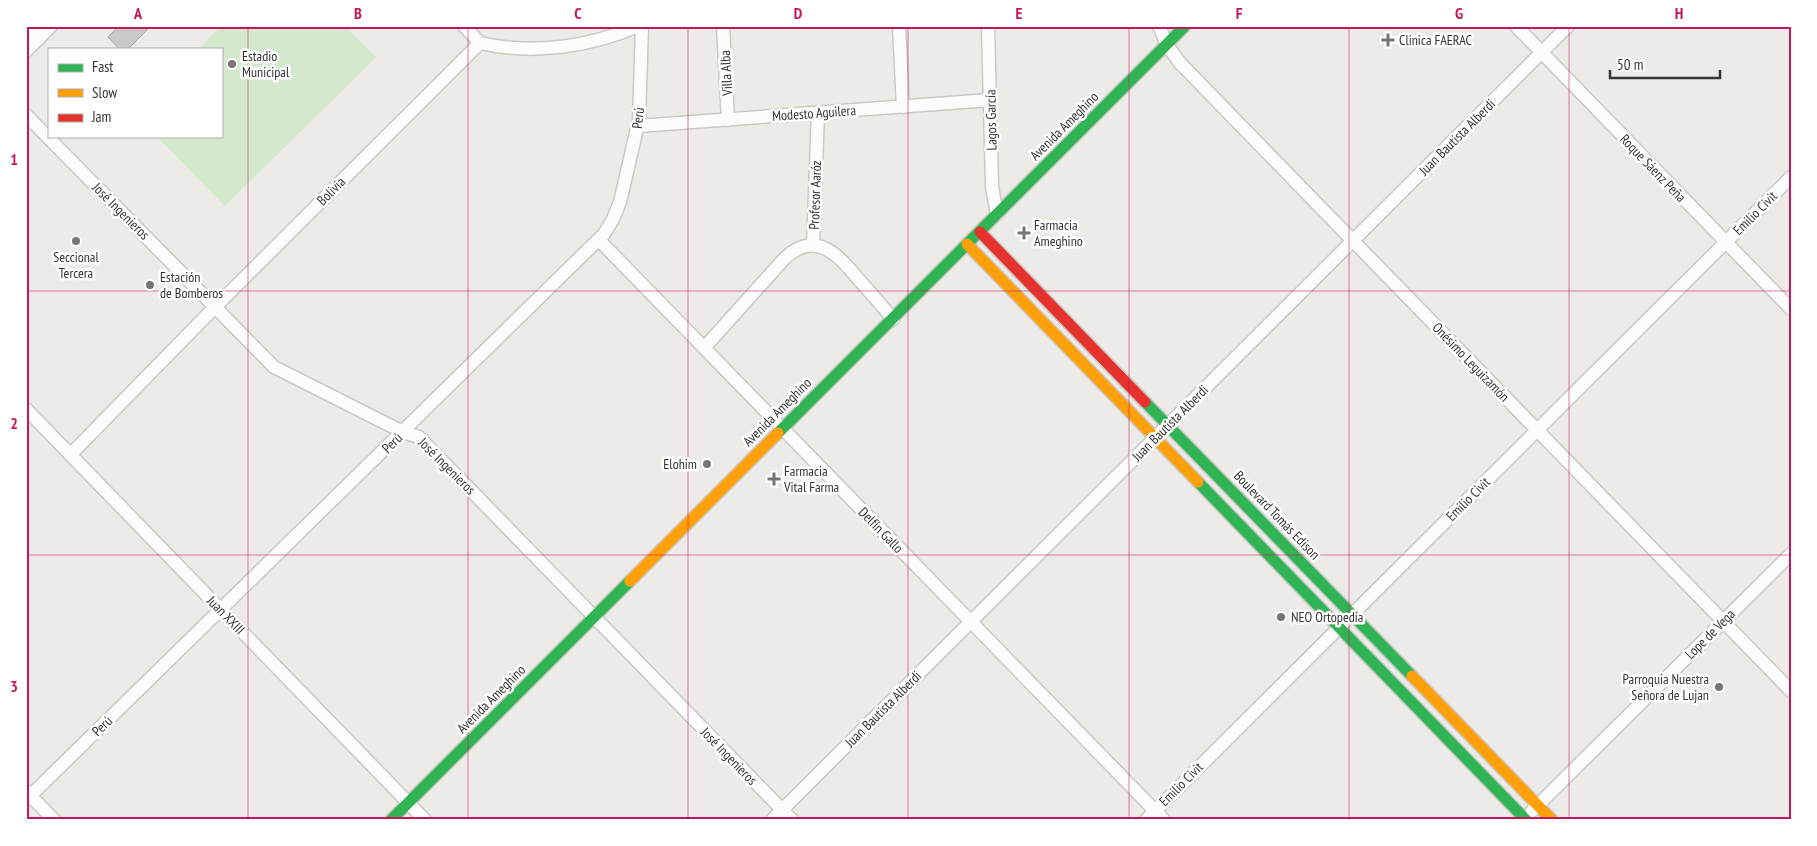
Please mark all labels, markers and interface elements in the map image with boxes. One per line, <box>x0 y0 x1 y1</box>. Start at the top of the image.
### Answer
text: A <box>133 3 143 23</box>
text: B <box>354 3 362 23</box>
text: C <box>574 3 582 23</box>
text: D <box>794 3 803 23</box>
text: E <box>1016 3 1023 23</box>
text: F <box>1236 3 1243 23</box>
text: G <box>1455 3 1463 23</box>
text: H <box>1675 3 1683 23</box>
place label: Clinica FAERAC <box>1399 31 1473 49</box>
marker: Clinica FAERAC <box>1381 33 1395 47</box>
place label: Estadio Municipal <box>242 47 290 81</box>
legend <box>48 48 222 138</box>
scale bar <box>1610 48 1720 80</box>
street label: Villa Alba <box>716 50 736 97</box>
text: 50 m <box>1617 55 1643 74</box>
text: Fast <box>92 57 113 76</box>
marker: Estadio Municipal <box>226 58 238 70</box>
text: Slow <box>92 83 117 102</box>
street label: Avenida Ameghino <box>1026 88 1102 164</box>
street label: Lagos García <box>981 89 1001 151</box>
street label: Juan Bautista Alberdi <box>1414 95 1499 180</box>
street label: Modesto Aguilera <box>771 101 857 125</box>
street label: Perú <box>628 106 648 130</box>
text: Jam <box>91 107 111 126</box>
street label: Roque Sáenz Peña <box>1616 130 1690 206</box>
text: 1 <box>10 149 18 169</box>
street label: Profesor Aaróz <box>805 160 825 230</box>
street label: Bolivia <box>313 173 349 209</box>
street label: José Ingenieros <box>88 178 154 244</box>
street label: Emilio Civit <box>1729 187 1781 239</box>
place label: Farmacia Ameghino <box>1034 216 1083 250</box>
marker: Farmacia Ameghino <box>1018 227 1030 239</box>
marker: Seccional Tercera <box>70 235 82 247</box>
place label: Seccional Tercera <box>53 248 99 282</box>
place label: Estación de Bomberos <box>160 268 223 302</box>
marker: Estación de Bomberos <box>144 279 156 291</box>
street label: Onésimo Leguizamón <box>1429 319 1513 405</box>
street label: Avenida Ameghino <box>739 374 815 450</box>
street label: Juan Bautista Alberdi <box>1127 381 1212 466</box>
text: 2 <box>10 413 18 433</box>
street label: Perú <box>378 429 406 457</box>
street label: José Ingenieros <box>414 433 480 499</box>
place label: Elohim <box>663 455 697 473</box>
marker: Elohim <box>701 458 713 470</box>
place label: Farmacia Vital Farma <box>783 462 839 496</box>
street label: Boulevard Tomás Edison <box>1230 467 1324 563</box>
marker: Farmacia Vital Farma <box>768 473 780 485</box>
street label: Emilio Civit <box>1442 473 1494 525</box>
street label: Delfín Gallo <box>855 503 907 557</box>
street label: Juan XXIII <box>202 591 249 638</box>
street label: Lope de Vega <box>1681 605 1739 663</box>
place label: NEO Ortopedia <box>1291 608 1363 626</box>
marker: NEO Ortopedia <box>1275 611 1287 623</box>
street label: Avenida Ameghino <box>453 661 529 737</box>
street label: Juan Bautista Alberdi <box>840 667 925 752</box>
place label: Parroquia Nuestra Señora de Lujan <box>1623 670 1709 704</box>
text: 3 <box>10 676 18 696</box>
marker: Parroquia Nuestra Señora de Lujan <box>1713 681 1725 693</box>
street label: Perú <box>88 712 116 740</box>
street label: José Ingenieros <box>696 723 761 789</box>
street label: Emilio Civit <box>1155 758 1207 810</box>

